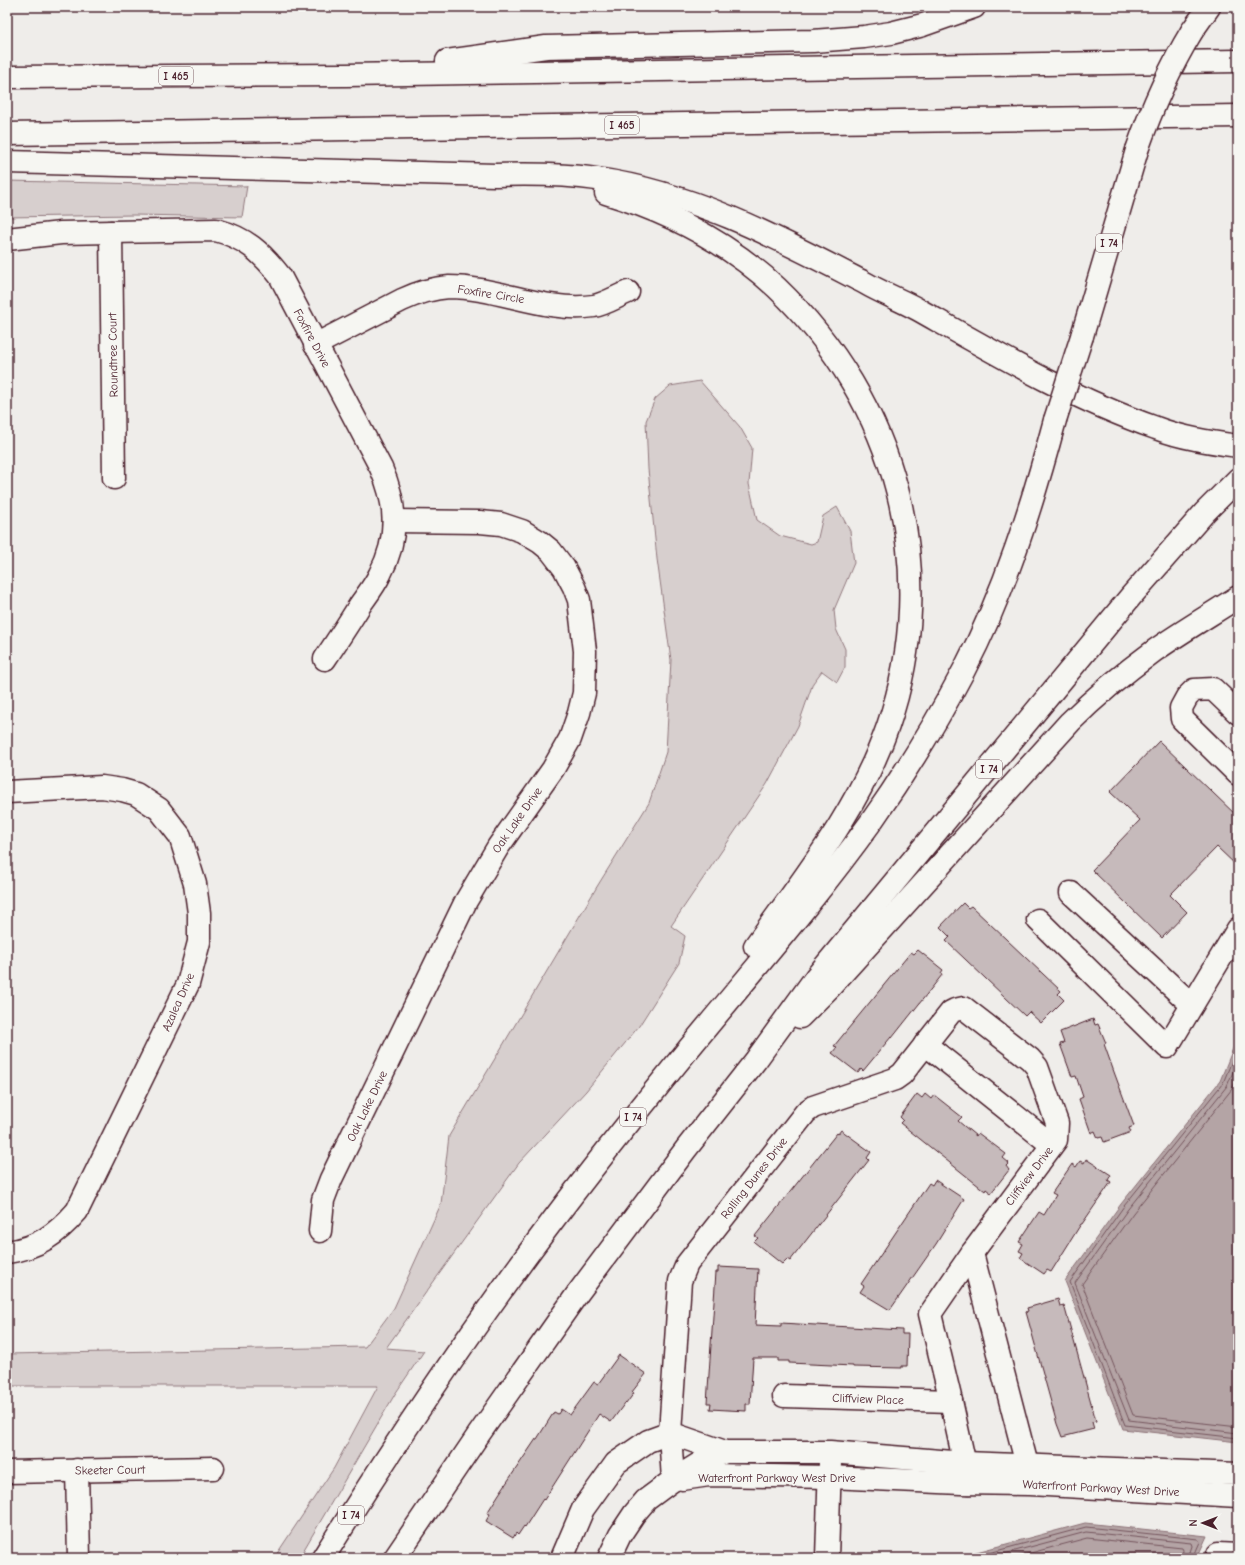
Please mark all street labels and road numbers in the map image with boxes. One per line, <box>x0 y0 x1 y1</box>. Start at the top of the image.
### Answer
road number: I 465 <box>159 67 193 85</box>
road number: I 465 <box>605 116 639 134</box>
road number: I 74 <box>1096 234 1122 252</box>
street label: Foxfire Circle <box>457 282 525 306</box>
street label: Foxfire Drive <box>291 306 333 370</box>
street label: Roundtree Court <box>105 312 121 397</box>
road number: I 74 <box>976 760 1002 778</box>
street label: Oak Lake Drive <box>489 784 545 856</box>
street label: Azalea Drive <box>159 970 197 1034</box>
street label: Oak Lake Drive <box>344 1068 390 1144</box>
road number: I 74 <box>620 1108 646 1126</box>
street label: Rolling Dunes Drive <box>718 1134 790 1222</box>
street label: Cliffview Drive <box>1002 1144 1056 1208</box>
street label: Cliffview Place <box>832 1391 904 1407</box>
street label: Skeeter Court <box>75 1462 146 1478</box>
street label: Waterfront Parkway West Drive <box>698 1471 856 1485</box>
street label: Waterfront Parkway West Drive <box>1022 1477 1180 1499</box>
road number: I 74 <box>338 1506 364 1524</box>

